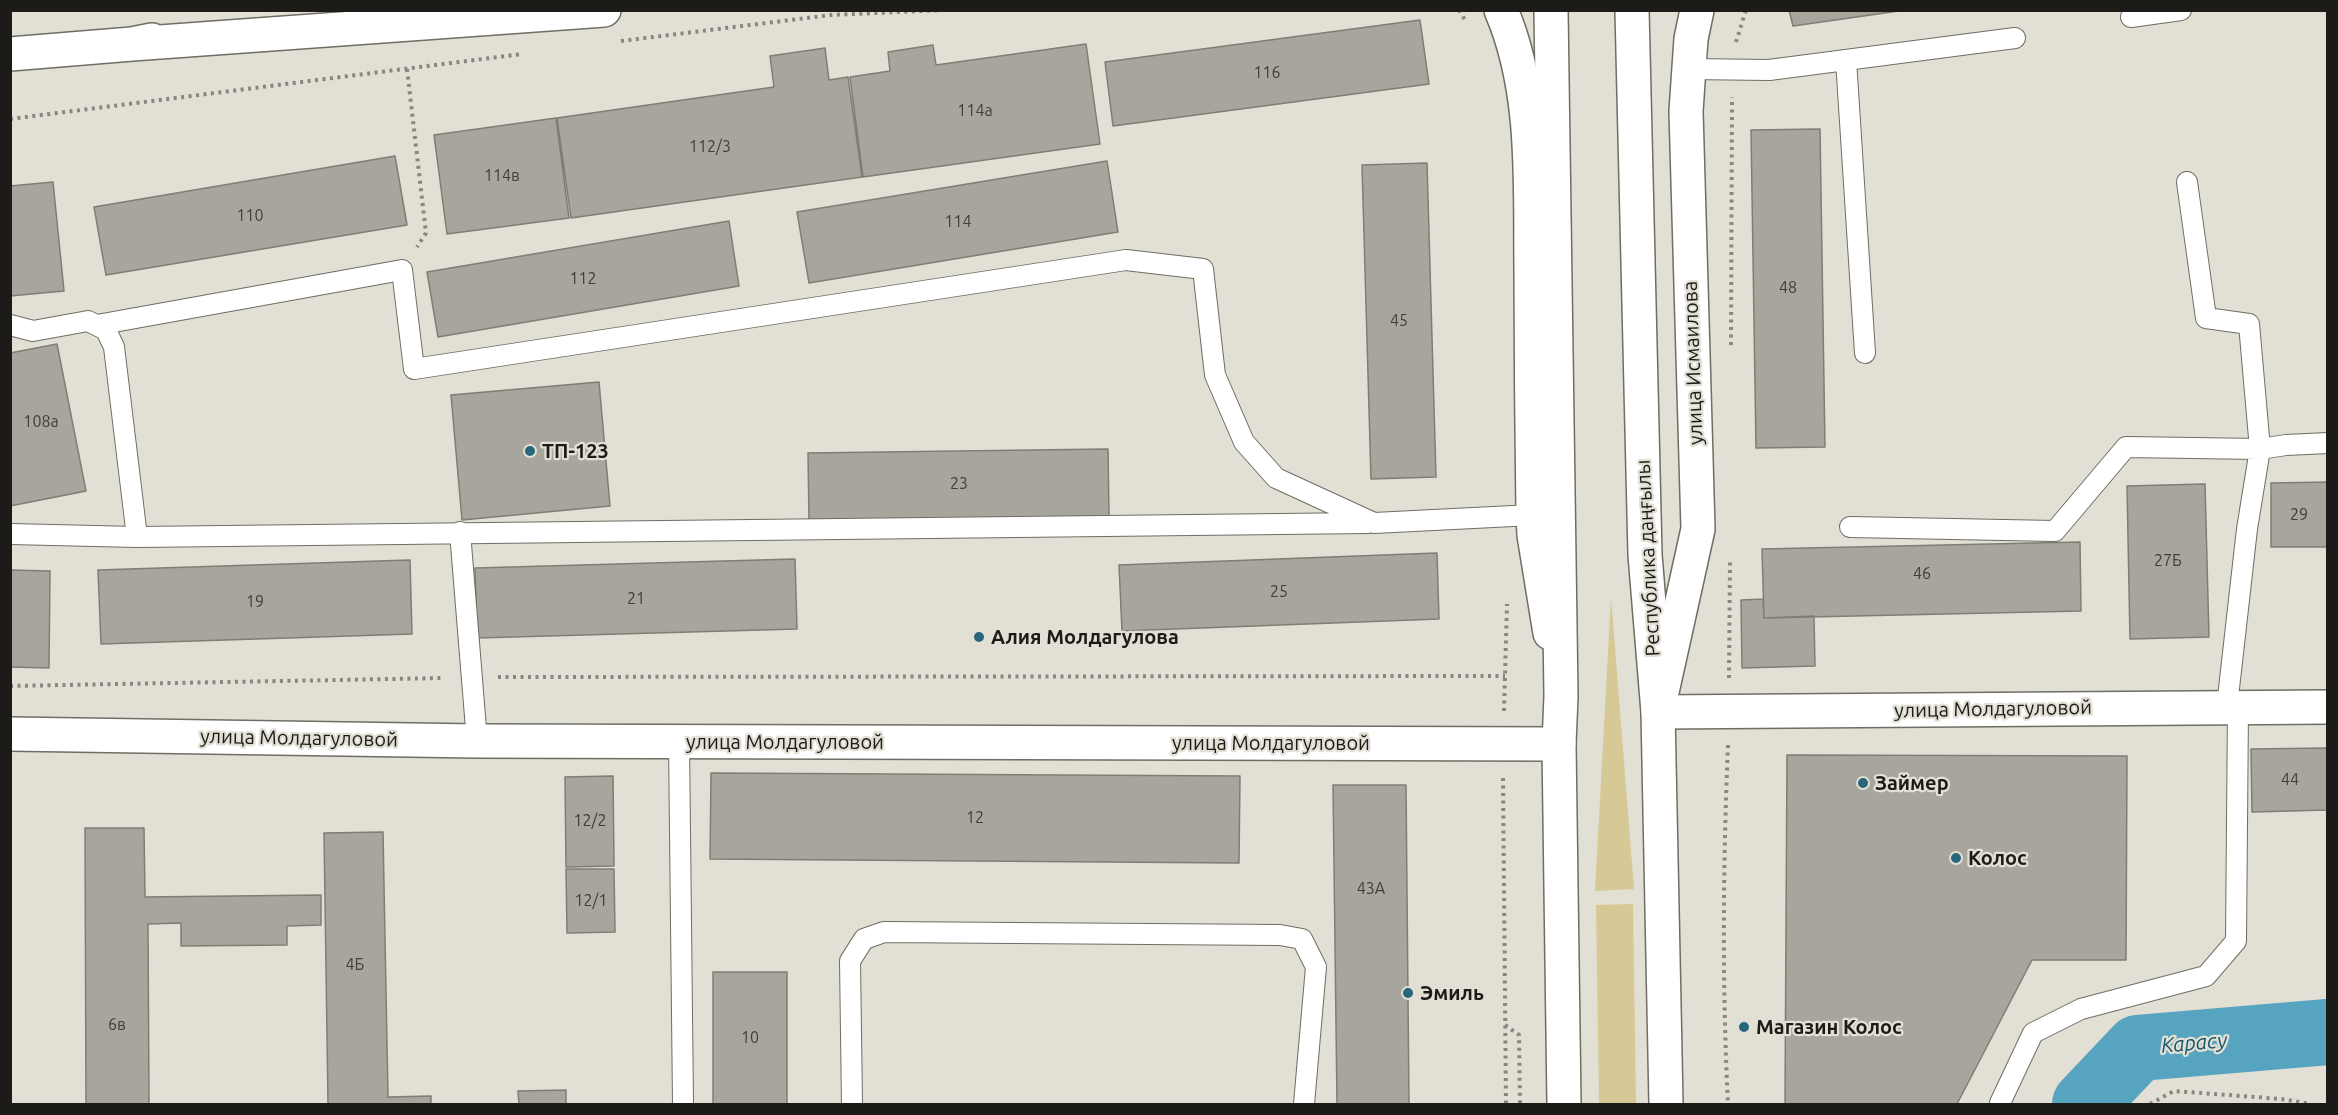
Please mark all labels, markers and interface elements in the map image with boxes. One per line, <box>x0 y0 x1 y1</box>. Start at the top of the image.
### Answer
house number: 116 <box>1253 63 1281 83</box>
house number: 114а <box>957 101 993 121</box>
house number: 112/3 <box>689 137 731 157</box>
house number: 114в <box>484 166 520 186</box>
house number: 110 <box>236 206 264 226</box>
house number: 114 <box>944 212 972 232</box>
house number: 112 <box>569 269 597 289</box>
house number: 48 <box>1779 278 1797 298</box>
street label: улица Исмаилова <box>1678 280 1708 446</box>
house number: 45 <box>1390 311 1408 331</box>
house number: 108а <box>23 412 59 432</box>
place label: ТП-123 <box>542 439 609 463</box>
marker: ТП-123 <box>523 444 537 458</box>
street label: Республика даңғылы <box>1631 459 1665 657</box>
house number: 23 <box>950 474 968 494</box>
house number: 29 <box>2290 505 2308 525</box>
house number: 27Б <box>2154 551 2182 571</box>
house number: 46 <box>1913 564 1931 584</box>
house number: 25 <box>1270 582 1288 602</box>
house number: 21 <box>627 589 645 609</box>
house number: 19 <box>246 592 264 612</box>
place label: Алия Молдагулова <box>991 625 1179 649</box>
marker: Алия Молдагулова <box>972 630 986 644</box>
street label: улица Молдагуловой <box>1894 695 2092 723</box>
street label: улица Молдагуловой <box>200 724 398 752</box>
street label: улица Молдагуловой <box>686 730 884 754</box>
street label: улица Молдагуловой <box>1172 731 1370 755</box>
house number: 44 <box>2281 770 2299 790</box>
place label: Займер <box>1875 771 1949 795</box>
marker: Займер <box>1856 776 1870 790</box>
house number: 12 <box>966 808 984 828</box>
house number: 12/2 <box>574 811 606 831</box>
place label: Колос <box>1968 846 2027 870</box>
marker: Колос <box>1949 851 1963 865</box>
house number: 43А <box>1357 879 1385 899</box>
house number: 12/1 <box>575 891 607 911</box>
house number: 4Б <box>346 955 364 975</box>
place label: Эмиль <box>1420 981 1484 1005</box>
marker: Эмиль <box>1401 986 1415 1000</box>
house number: 6в <box>108 1015 126 1035</box>
place label: Магазин Колос <box>1756 1015 1902 1039</box>
marker: Магазин Колос <box>1737 1020 1751 1034</box>
house number: 10 <box>741 1028 759 1048</box>
water label: Карасу <box>2160 1028 2228 1058</box>

